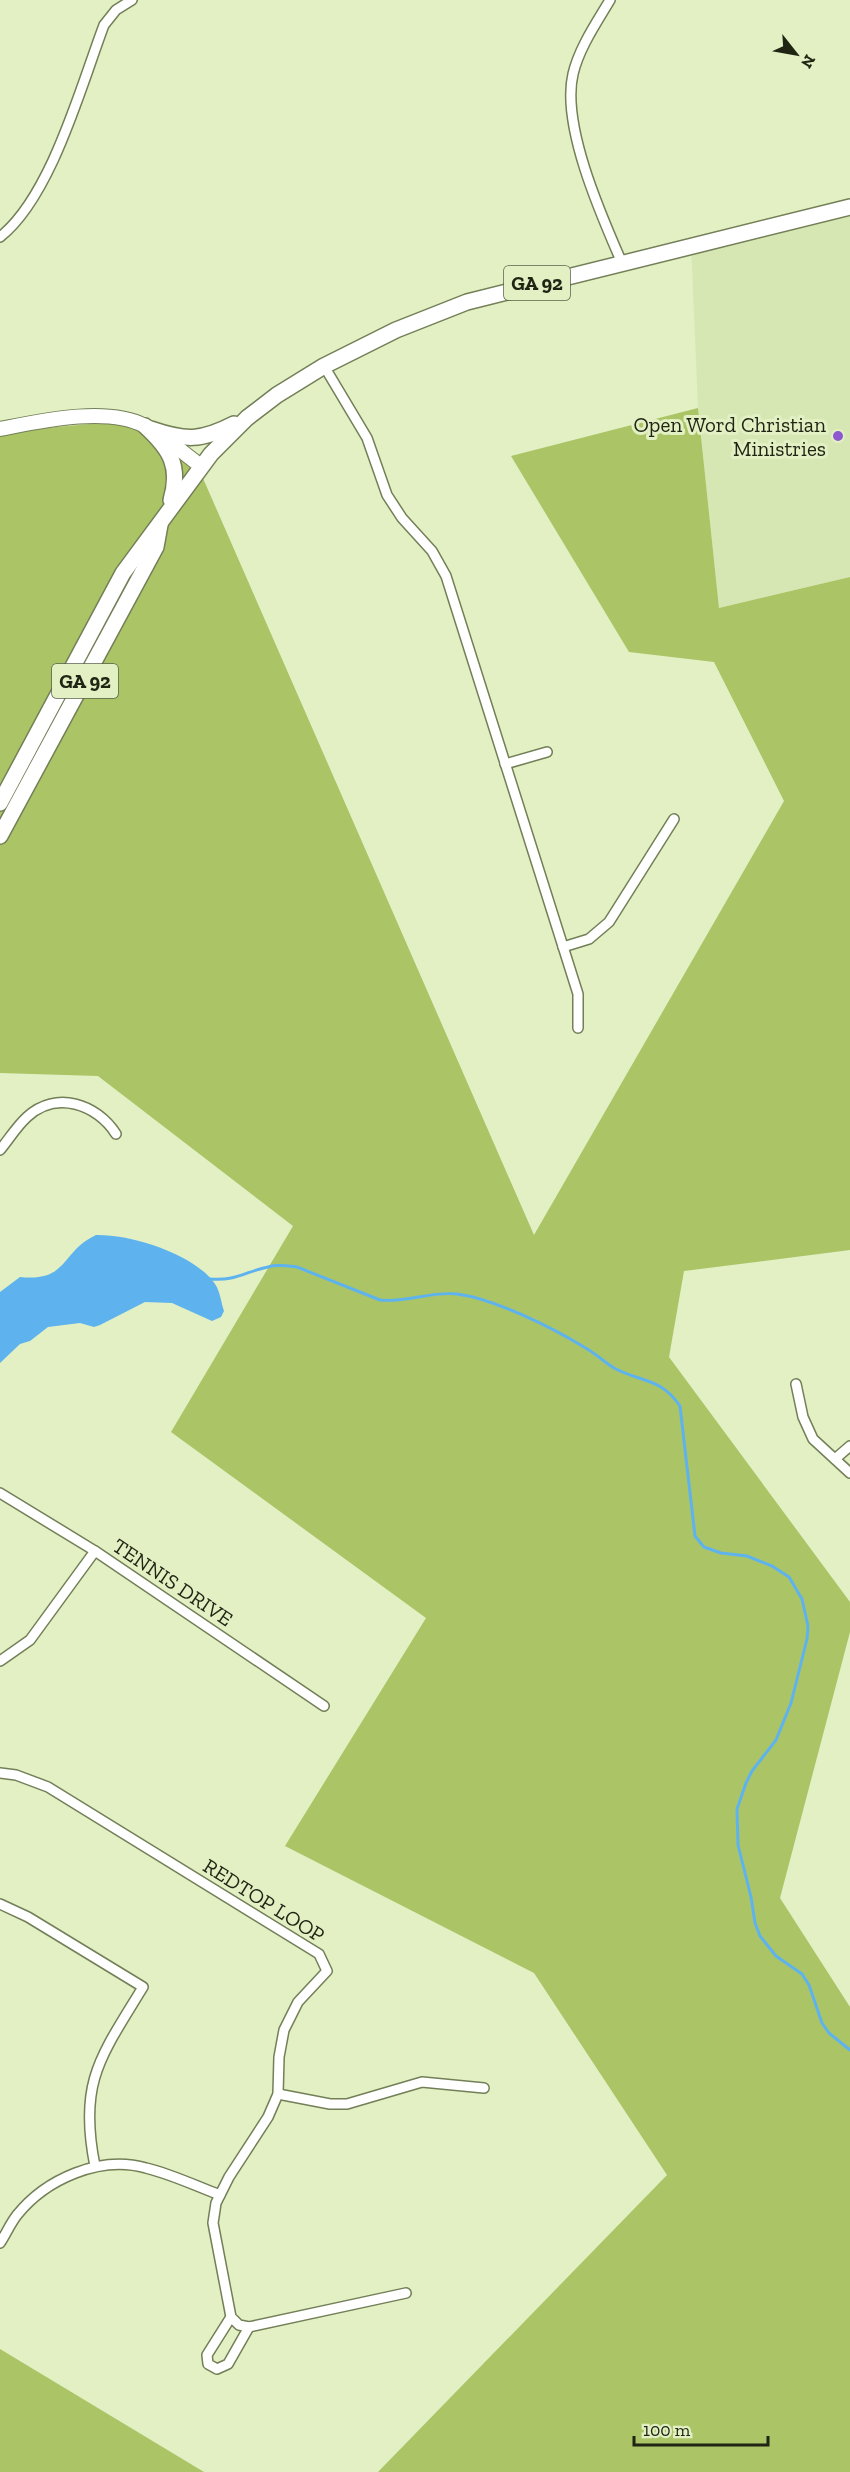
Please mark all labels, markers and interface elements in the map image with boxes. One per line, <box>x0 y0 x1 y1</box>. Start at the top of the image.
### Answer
north arrow <box>766 24 826 84</box>
text: N <box>797 51 820 72</box>
road number: GA 92 <box>504 266 570 300</box>
place label: Open Word Christian Ministries <box>634 412 826 461</box>
marker: Open Word Christian Ministries <box>831 429 845 443</box>
road number: GA 92 <box>52 664 118 698</box>
street label: TENNIS DRIVE <box>108 1533 238 1631</box>
street label: REDTOP LOOP <box>199 1853 329 1947</box>
scale bar <box>634 2409 768 2447</box>
text: 100 m <box>643 2419 691 2441</box>

